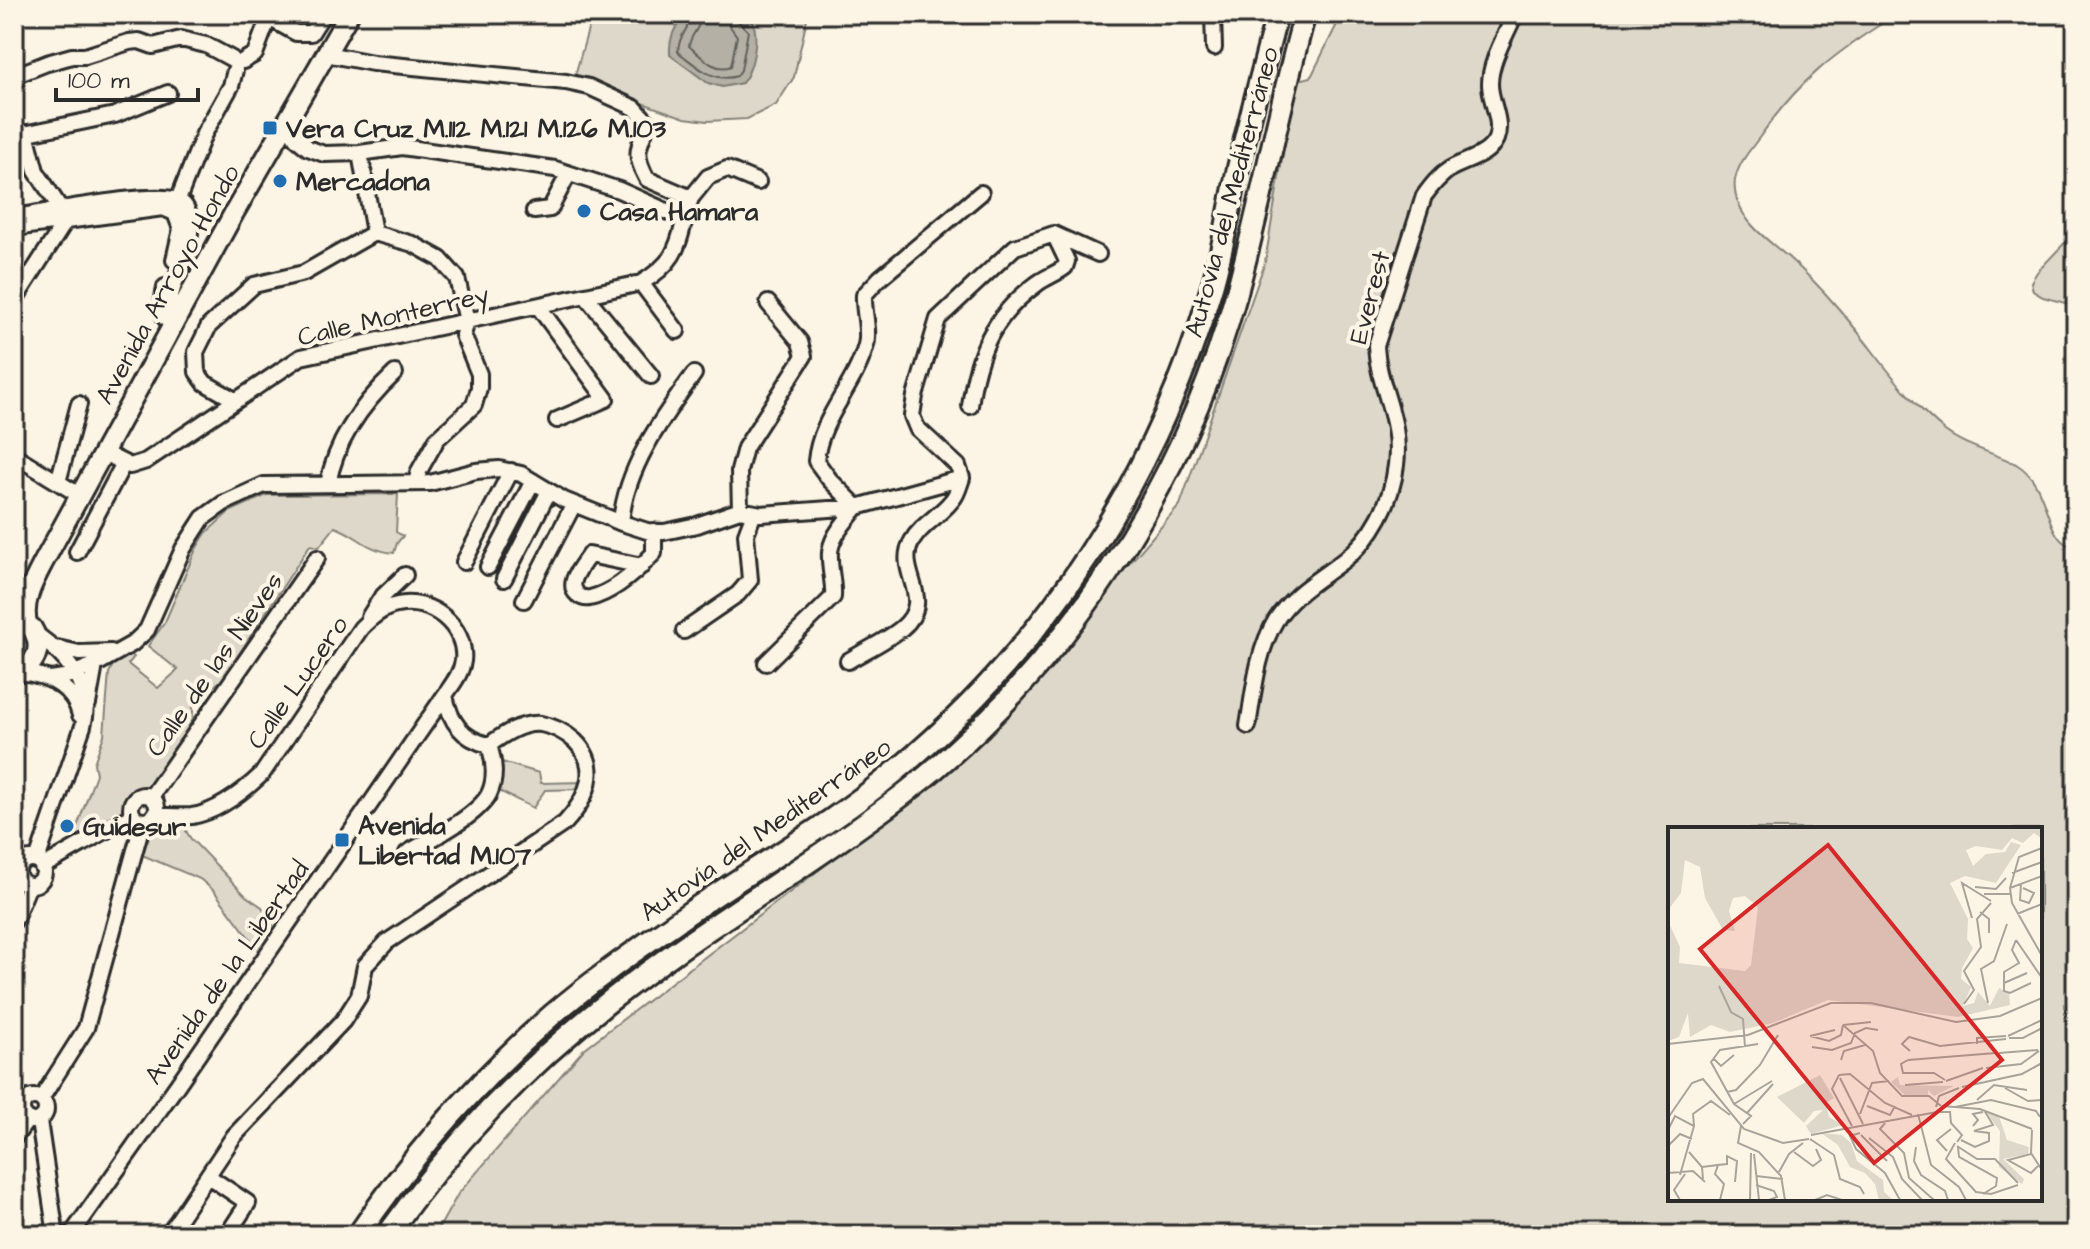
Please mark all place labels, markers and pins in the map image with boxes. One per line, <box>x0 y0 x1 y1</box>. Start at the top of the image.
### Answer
place label: Vera Cruz M.112 M.121 M.126 M.103 <box>285 111 667 147</box>
marker: Vera Cruz M.112 M.121 M.126 M.103 <box>261 119 279 137</box>
place label: Mercadona <box>296 164 431 200</box>
marker: Mercadona <box>271 172 289 190</box>
place label: Casa Hamara <box>600 194 759 230</box>
marker: Casa Hamara <box>575 202 593 220</box>
place label: Avenida Libertad M.107 <box>358 808 531 874</box>
place label: Guidesur <box>83 809 187 845</box>
marker: Guidesur <box>58 817 76 835</box>
marker: Avenida Libertad M.107 <box>333 831 351 849</box>

